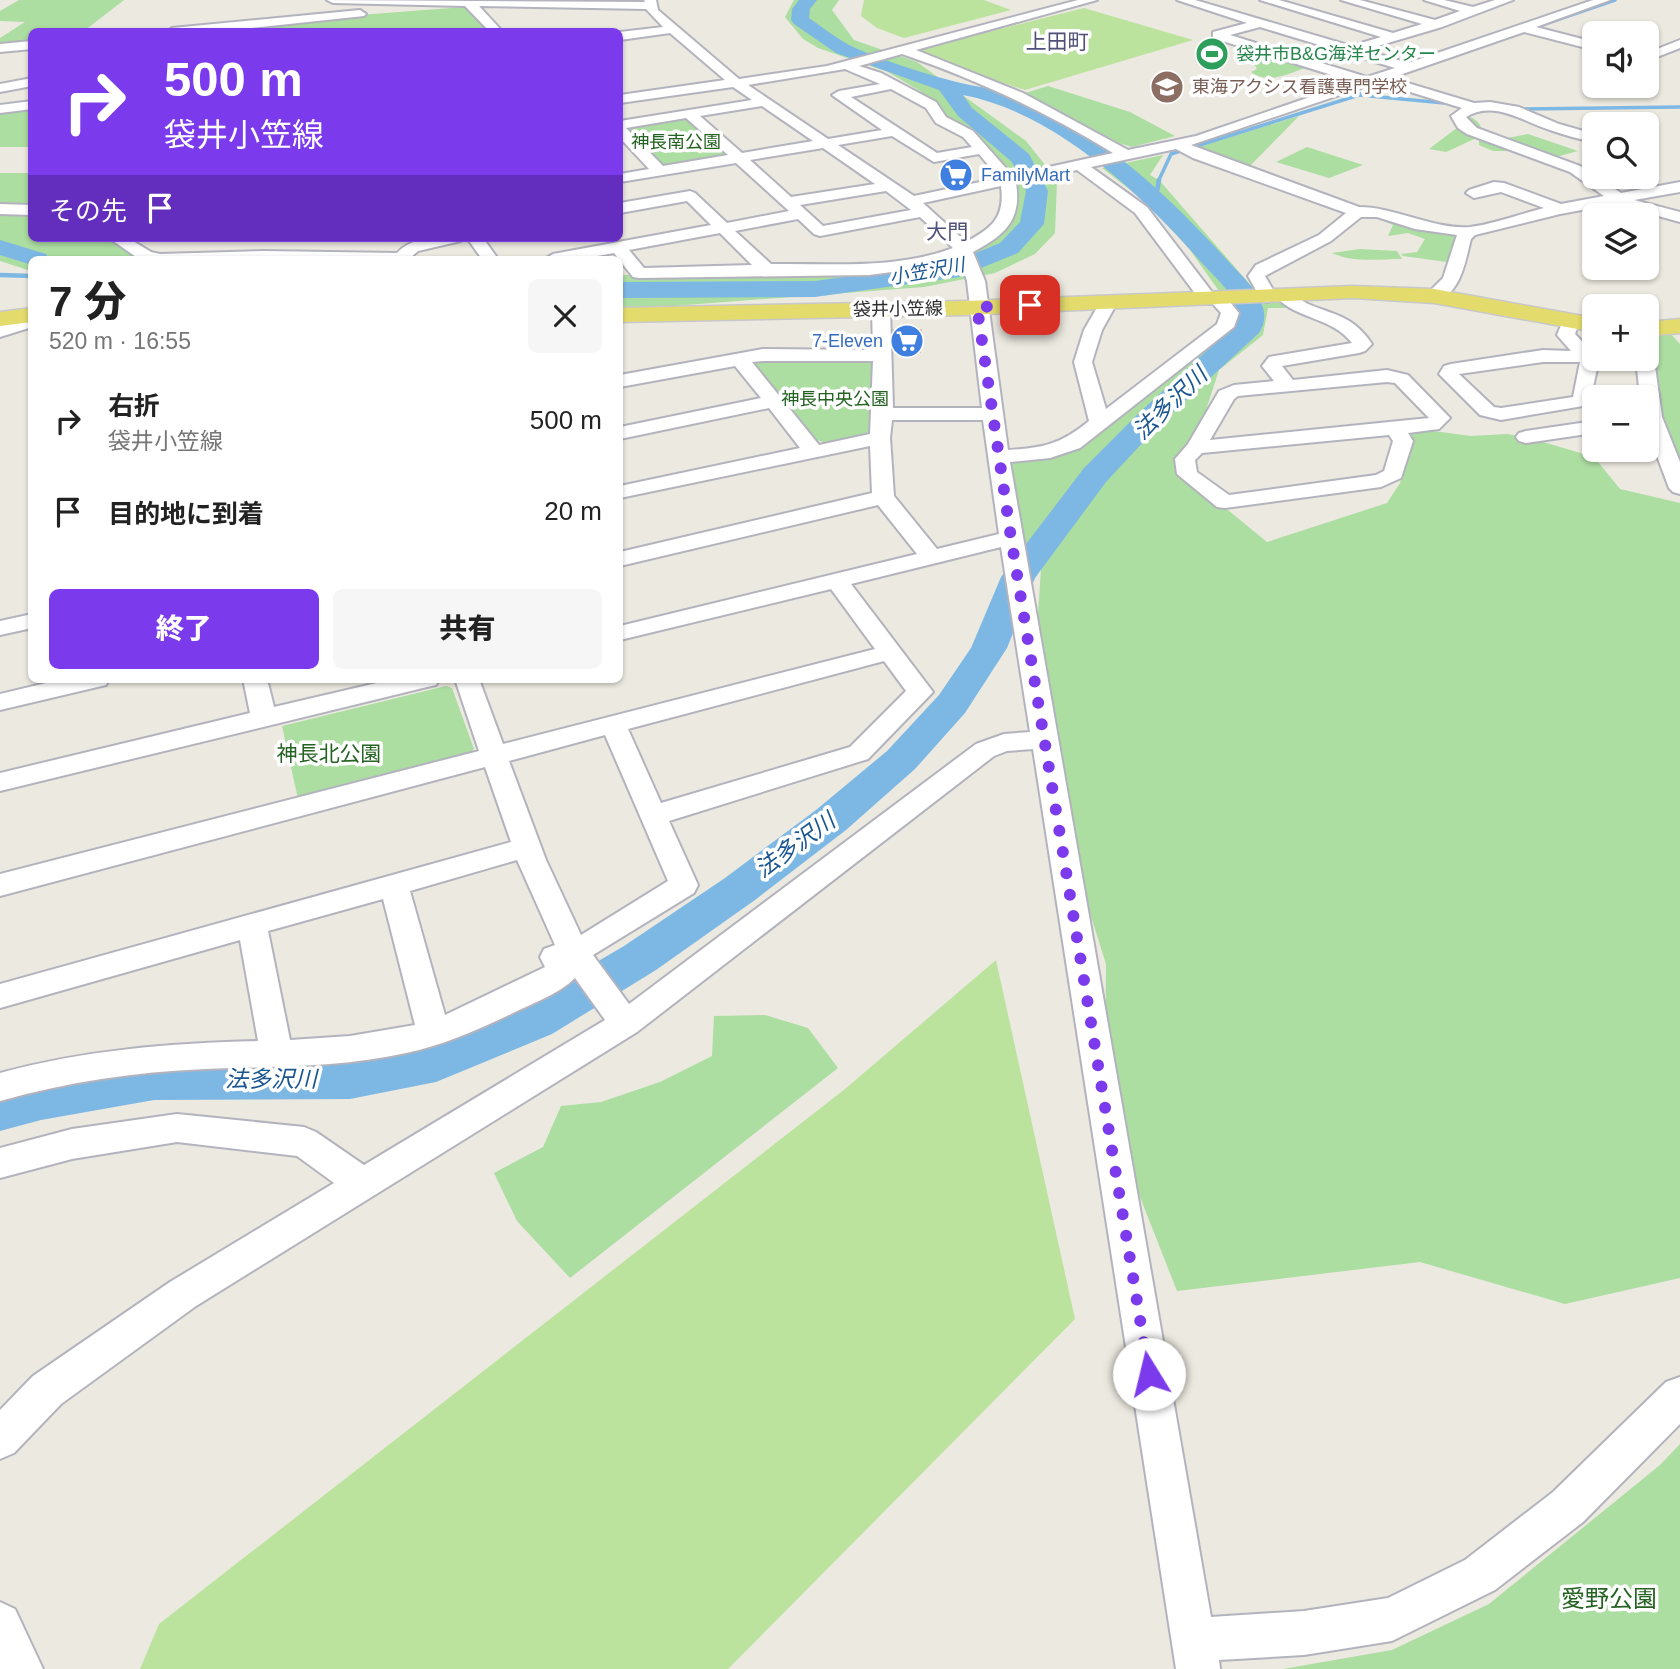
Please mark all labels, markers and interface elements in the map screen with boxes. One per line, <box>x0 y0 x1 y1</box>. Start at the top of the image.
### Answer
map controls <box>1582 21 1659 462</box>
button: sound <box>1582 21 1659 98</box>
district label: 上田町 <box>1026 30 1089 53</box>
sports icon: 袋井市B&G海洋センター <box>1193 35 1231 73</box>
place label: 袋井市B&G海洋センター <box>1236 44 1436 64</box>
text: 500 m <box>164 52 303 106</box>
icon: right <box>49 56 140 147</box>
school or university icon: 東海アクシス看護専門学校 <box>1148 68 1186 106</box>
place label: 東海アクシス看護専門学校 <box>1192 77 1407 97</box>
button: search <box>1582 112 1659 189</box>
text: 袋井小笠線 <box>164 117 324 153</box>
park label: 神長南公園 <box>631 132 721 152</box>
supermarket icon: FamilyMart <box>937 156 975 194</box>
place label: FamilyMart <box>981 165 1070 185</box>
icon: arrive <box>141 189 179 227</box>
text: その先 <box>49 196 127 226</box>
button: layers <box>1582 203 1659 280</box>
district label: 大門 <box>926 220 968 243</box>
water label: 小笠沢川 <box>888 254 968 288</box>
pin <box>1000 275 1060 335</box>
text: 7 分 <box>49 278 126 325</box>
button: close <box>528 279 602 353</box>
icon: arrive <box>1011 286 1049 324</box>
button: + <box>1582 294 1659 371</box>
street label: 袋井小笠線 <box>853 298 943 320</box>
supermarket icon: 7-Eleven <box>888 322 926 360</box>
text: 520 m · 16:55 <box>49 328 191 354</box>
place label: 7-Eleven <box>812 331 883 351</box>
water label: 法多沢川 <box>1128 360 1214 444</box>
button: − <box>1582 385 1659 462</box>
park label: 神長中央公園 <box>781 389 889 409</box>
text: 右折 <box>108 391 160 421</box>
icon: right <box>49 402 87 440</box>
text: 500 m <box>530 405 602 435</box>
text: 袋井小笠線 <box>108 428 223 454</box>
icon: arrive <box>49 493 87 531</box>
text: 20 m <box>544 496 602 526</box>
text: 目的地に到着 <box>108 499 264 529</box>
button: 終了 <box>49 589 319 669</box>
button: 共有 <box>333 589 602 669</box>
park label: 神長北公園 <box>277 742 382 765</box>
water label: 法多沢川 <box>750 806 842 883</box>
water label: 法多沢川 <box>225 1066 320 1092</box>
position arrow <box>1112 1337 1186 1411</box>
park label: 愛野公園 <box>1561 1585 1657 1612</box>

